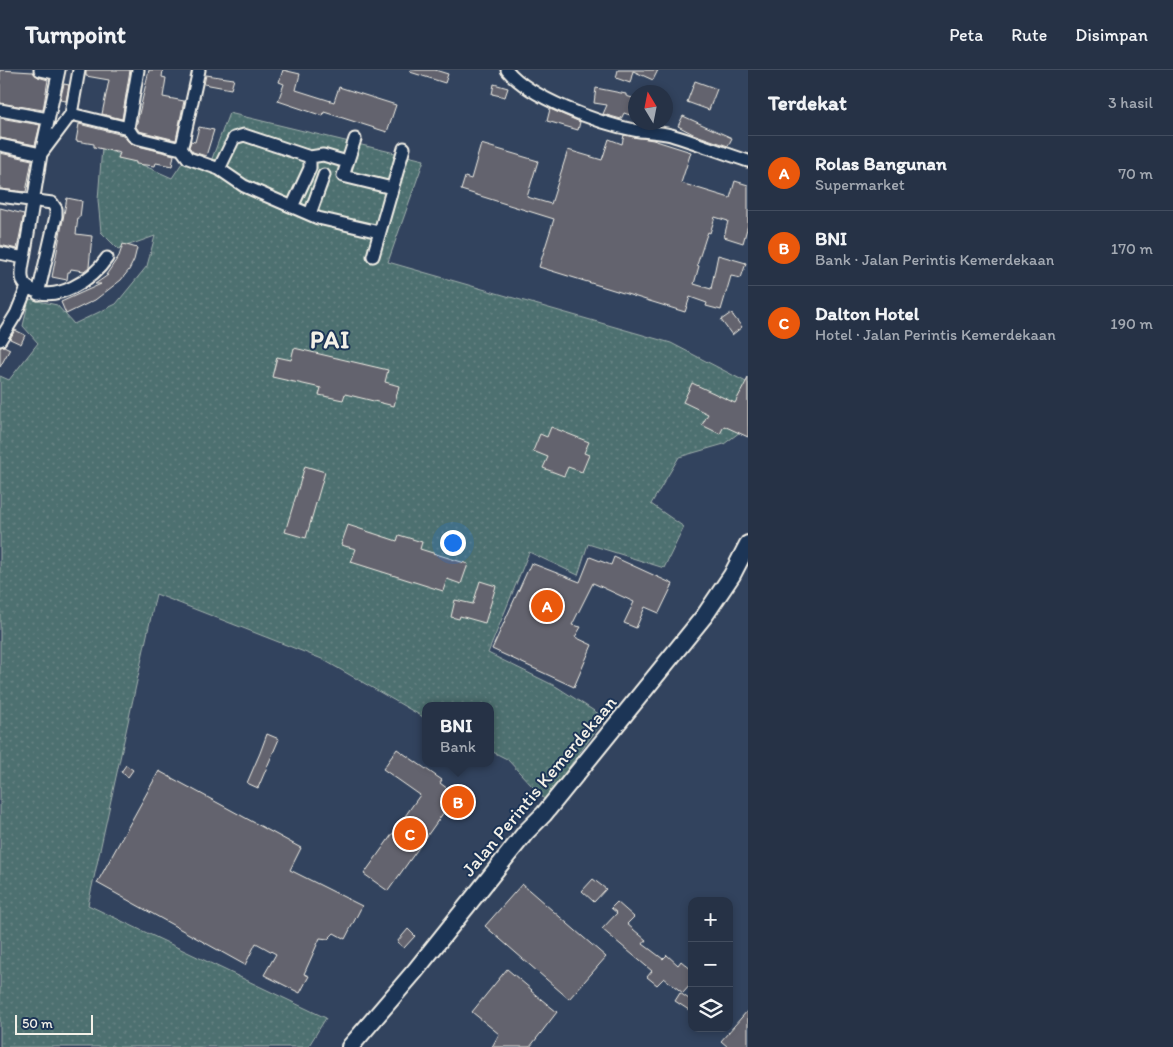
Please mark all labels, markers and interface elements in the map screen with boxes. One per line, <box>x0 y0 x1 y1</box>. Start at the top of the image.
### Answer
text: Turnpoint <box>25 20 126 49</box>
text: Peta <box>949 24 983 46</box>
text: Rute <box>1011 24 1047 46</box>
text: Disimpan <box>1075 24 1148 46</box>
north arrow <box>628 85 673 130</box>
text: Terdekat <box>768 90 847 115</box>
text: 3 hasil <box>1108 93 1153 112</box>
text: Rolas Bangunan <box>815 152 947 175</box>
text: A <box>779 164 789 183</box>
text: 70 m <box>1118 164 1153 183</box>
text: Supermarket <box>815 175 905 194</box>
text: BNI <box>815 227 847 250</box>
text: B <box>779 239 789 258</box>
text: 170 m <box>1111 239 1153 258</box>
text: Bank · Jalan Perintis Kemerdekaan <box>815 250 1054 269</box>
text: Dalton Hotel <box>815 302 919 325</box>
text: C <box>779 314 789 333</box>
text: 190 m <box>1110 314 1153 333</box>
district label: PAI <box>310 325 350 354</box>
text: Hotel · Jalan Perintis Kemerdekaan <box>815 325 1056 344</box>
your location <box>440 530 466 556</box>
pin: A <box>531 587 563 625</box>
street label: Jalan Perintis Kemerdekaan <box>457 691 621 881</box>
popup <box>422 702 494 767</box>
text: BNI <box>440 714 472 737</box>
text: Bank <box>440 737 476 756</box>
pin: B <box>442 783 474 821</box>
pin: C <box>394 815 426 853</box>
map controls <box>688 897 733 1032</box>
button: + <box>688 897 733 942</box>
button: − <box>688 942 733 987</box>
button: layers <box>688 987 733 1032</box>
scale bar <box>15 1012 92 1035</box>
text: 50 m <box>22 1015 53 1032</box>

